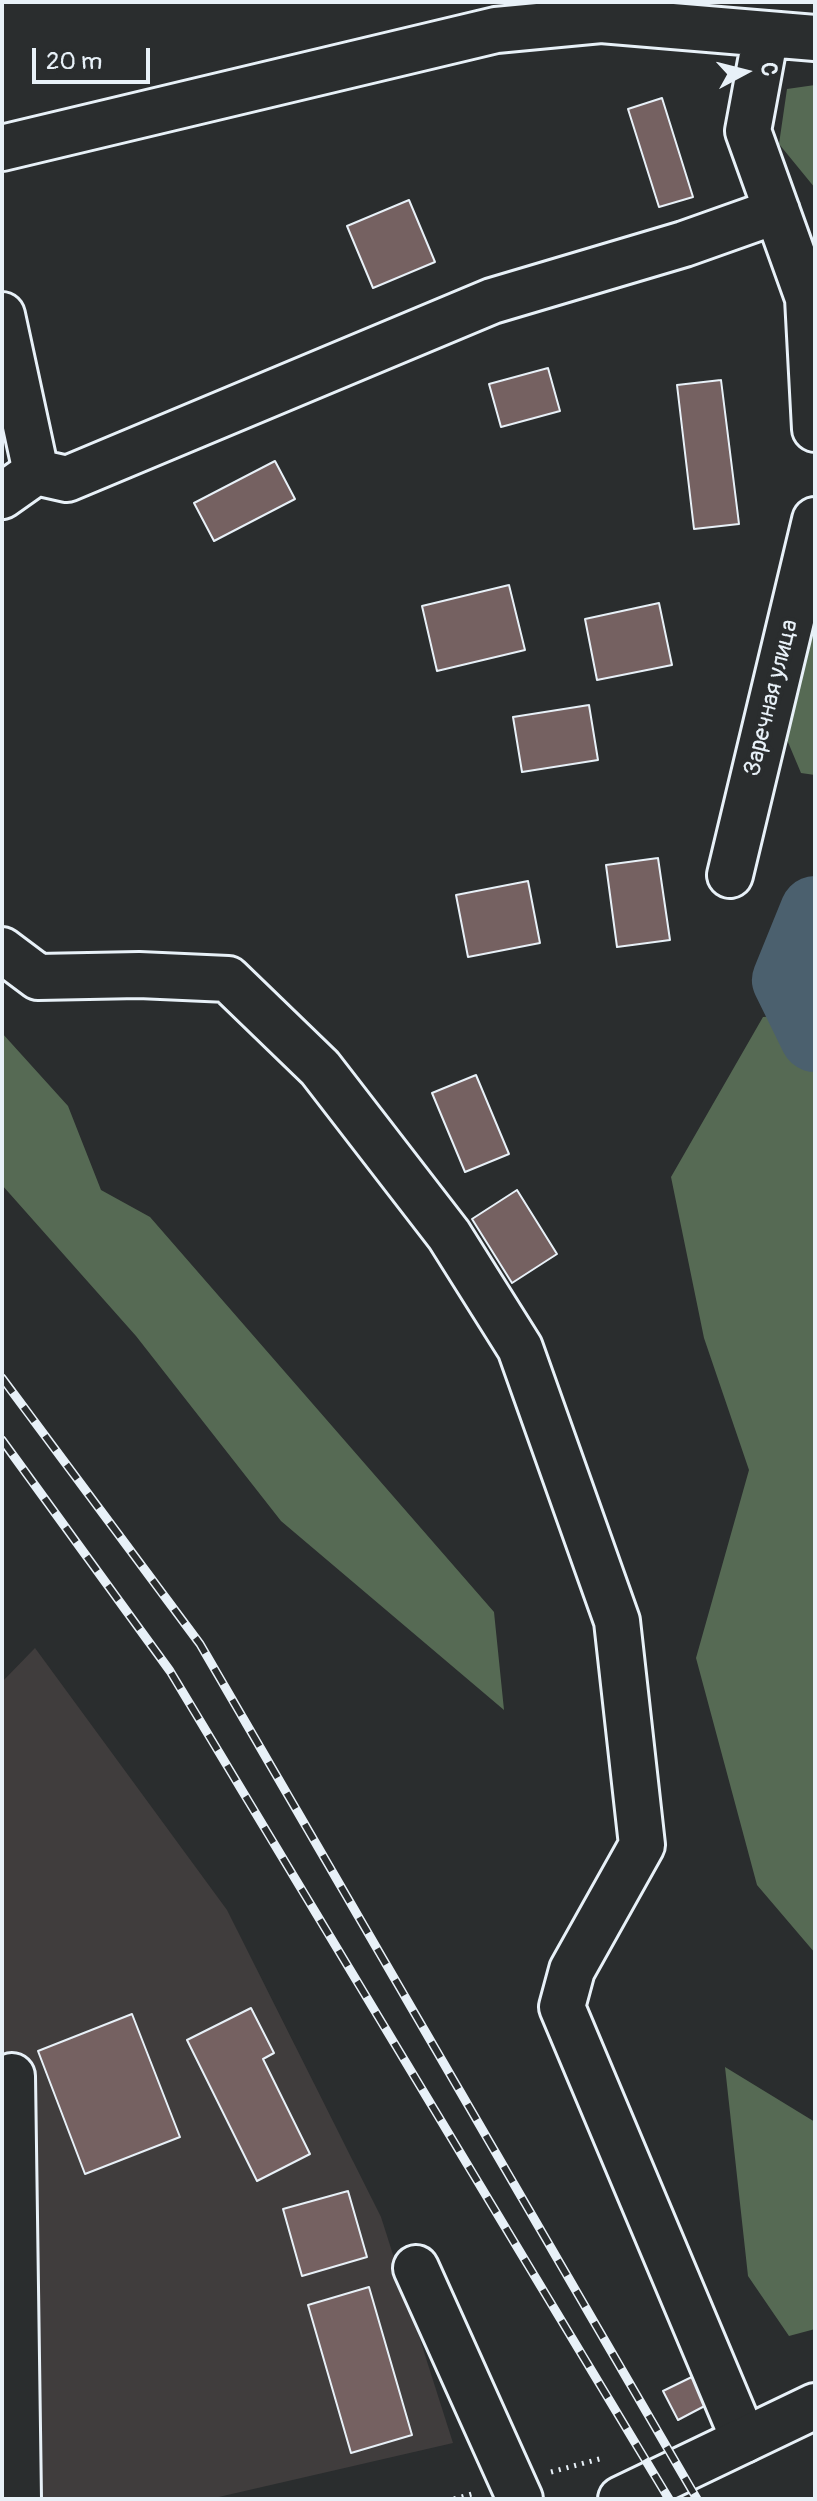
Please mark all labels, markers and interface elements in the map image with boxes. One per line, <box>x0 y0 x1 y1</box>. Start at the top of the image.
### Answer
scale bar <box>36 32 154 82</box>
north arrow <box>705 32 785 112</box>
text: 20 m <box>46 47 102 76</box>
text: С <box>754 61 784 78</box>
street label: Заречная улица <box>739 617 805 779</box>

